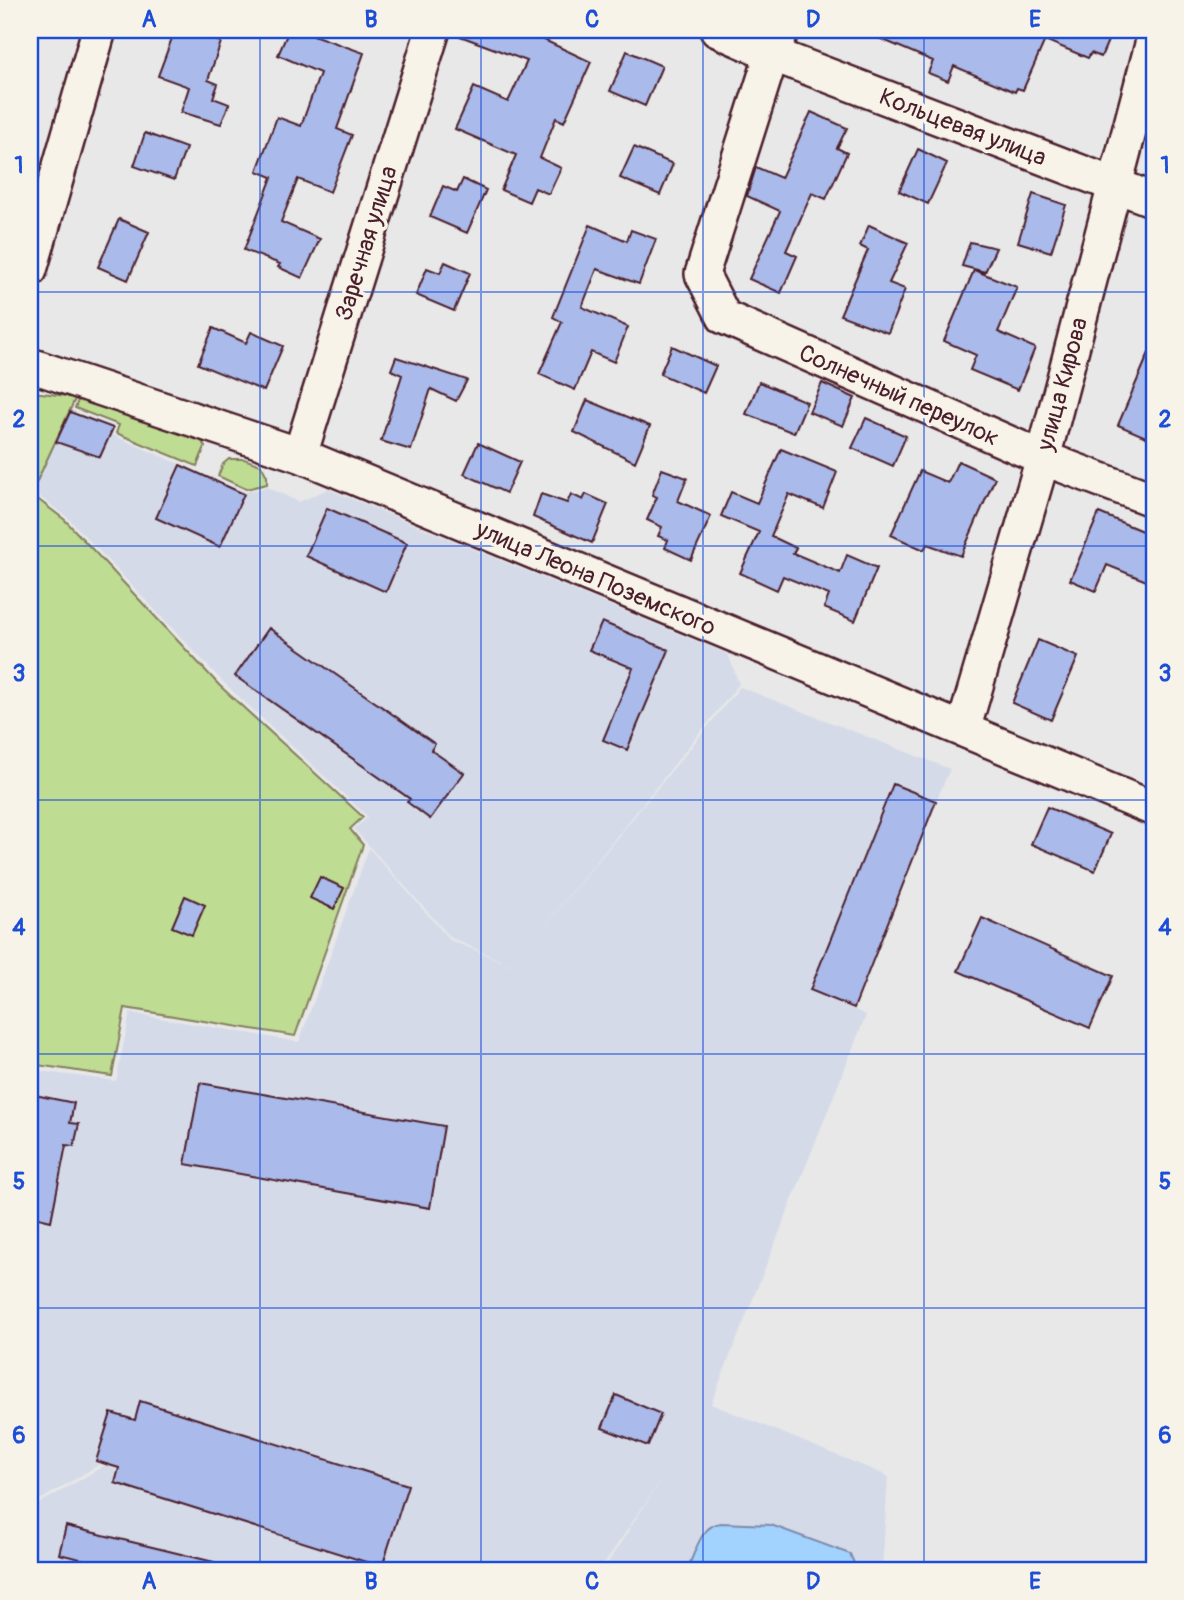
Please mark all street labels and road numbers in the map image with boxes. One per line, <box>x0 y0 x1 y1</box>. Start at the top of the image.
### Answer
street label: Кольцевая улица <box>875 82 1050 173</box>
street label: Заречная улица <box>329 162 404 324</box>
street label: улица Кирова <box>1031 314 1094 455</box>
street label: Солнечный переулок <box>794 338 1003 453</box>
street label: улица Леона Поземского <box>471 514 720 642</box>

